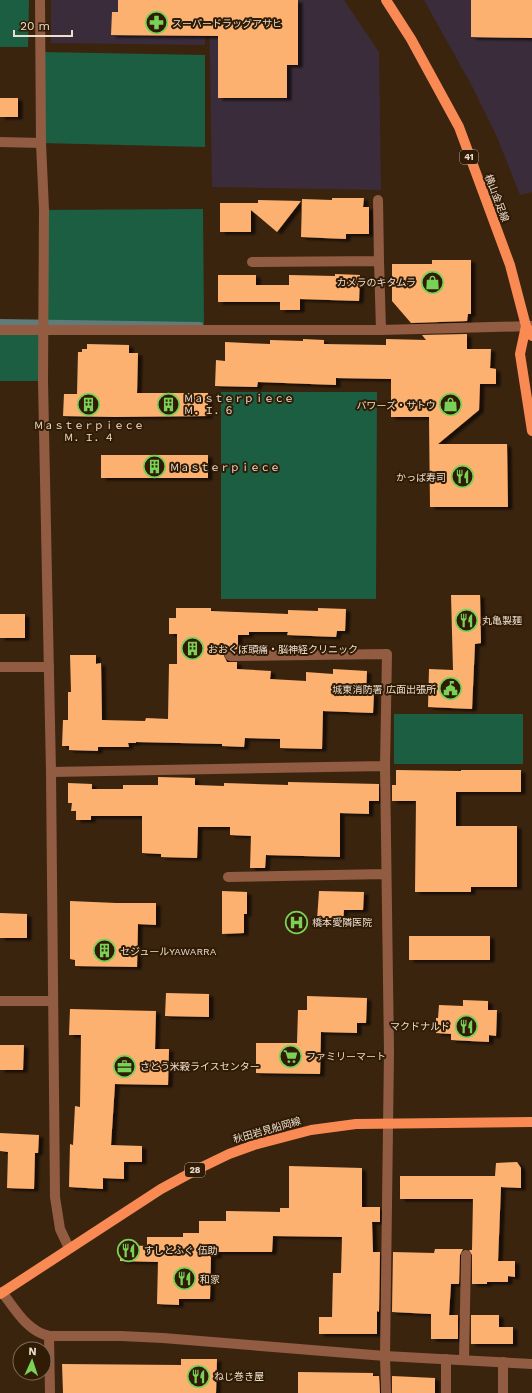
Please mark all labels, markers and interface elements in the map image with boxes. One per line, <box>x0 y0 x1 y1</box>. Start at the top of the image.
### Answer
pharmacy icon: スーパードラッグアサヒ <box>143 10 169 36</box>
scale bar <box>14 12 72 38</box>
place label: スーパードラッグアサヒ <box>172 18 282 29</box>
text: 20 m <box>20 19 50 33</box>
road number: 41 <box>460 150 478 164</box>
street label: 横山金足線 <box>483 173 511 223</box>
shop icon: カメラのキタムラ <box>419 269 445 295</box>
place label: カメラのキタムラ <box>337 277 416 288</box>
building icon: Ｍａｓｔｅｒｐｉｅｃｅ Ｍ．Ｉ．６ <box>155 391 181 417</box>
building icon: Ｍａｓｔｅｒｐｉｅｃｅ Ｍ．Ｉ．４ <box>76 392 102 418</box>
shop icon: パワーズ・サトウ <box>438 392 464 418</box>
place label: Ｍａｓｔｅｒｐｉｅｃｅ Ｍ．Ｉ．６ <box>184 393 294 416</box>
place label: パワーズ・サトウ <box>357 400 436 411</box>
place label: Ｍａｓｔｅｒｐｉｅｃｅ Ｍ．Ｉ．４ <box>34 420 144 443</box>
building icon: Ｍａｓｔｅｒｐｉｅｃｅ <box>141 454 167 480</box>
place label: Ｍａｓｔｅｒｐｉｅｃｅ <box>170 462 280 474</box>
restaurant icon: かっぱ寿司 <box>449 464 475 490</box>
place label: かっぱ寿司 <box>396 472 446 483</box>
restaurant icon: 丸亀製麺 <box>454 607 480 633</box>
place label: 丸亀製麺 <box>482 615 522 626</box>
building icon: おおくぼ頭痛・脳神経クリニック <box>180 636 206 662</box>
place label: おおくぼ頭痛・脳神経クリニック <box>208 644 358 655</box>
public building icon: 城東消防署 広面出張所 <box>438 676 464 702</box>
place label: 城東消防署 広面出張所 <box>333 684 436 695</box>
hospital icon: 橋本愛隣医院 <box>284 909 310 935</box>
place label: 橋本愛隣医院 <box>312 917 372 928</box>
building icon: セジュールYAWARRA <box>91 938 117 964</box>
place label: セジュールYAWARRA <box>120 946 217 957</box>
restaurant icon: マクドナルド <box>453 1013 479 1039</box>
place label: マクドナルド <box>390 1021 450 1032</box>
supermarket icon: ファミリーマート <box>277 1043 303 1069</box>
place label: ファミリーマート <box>306 1051 386 1062</box>
office icon: さとう米穀ライスセンター <box>111 1053 137 1079</box>
place label: さとう米穀ライスセンター <box>140 1061 260 1072</box>
street label: 秋田岩見船岡線 <box>232 1115 302 1145</box>
road number: 28 <box>185 1163 205 1177</box>
restaurant icon: すしとふぐ 伍助 <box>116 1237 142 1263</box>
place label: すしとふぐ 伍助 <box>144 1245 217 1256</box>
restaurant icon: 和家 <box>171 1266 197 1292</box>
place label: 和家 <box>200 1274 220 1285</box>
north arrow <box>12 1341 52 1381</box>
text: N <box>28 1345 37 1358</box>
restaurant icon: ねじ巻き屋 <box>186 1363 212 1389</box>
place label: ねじ巻き屋 <box>214 1371 264 1382</box>

